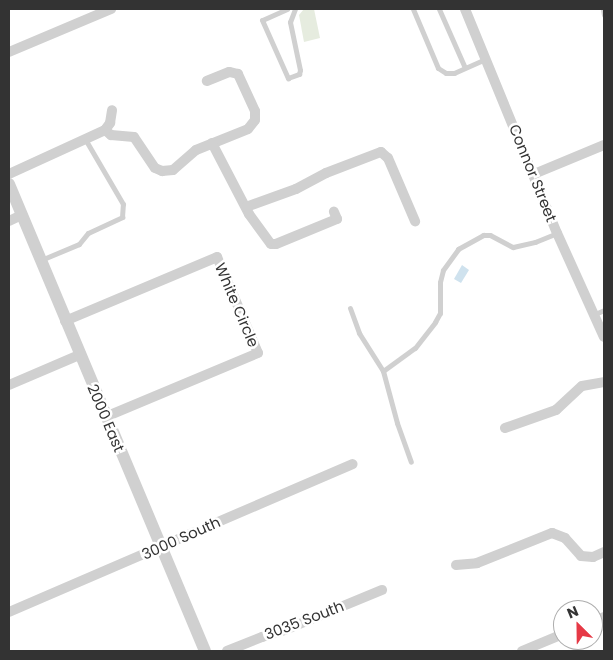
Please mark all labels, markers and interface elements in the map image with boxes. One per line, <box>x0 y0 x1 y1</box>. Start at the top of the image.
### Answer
street label: Connor Street <box>505 122 561 224</box>
street label: White Circle <box>211 260 263 350</box>
street label: 2000 East <box>84 381 128 455</box>
street label: 3000 South <box>139 513 223 563</box>
street label: 3035 South <box>262 597 346 643</box>
north arrow <box>553 600 603 650</box>
text: N <box>564 601 581 623</box>

